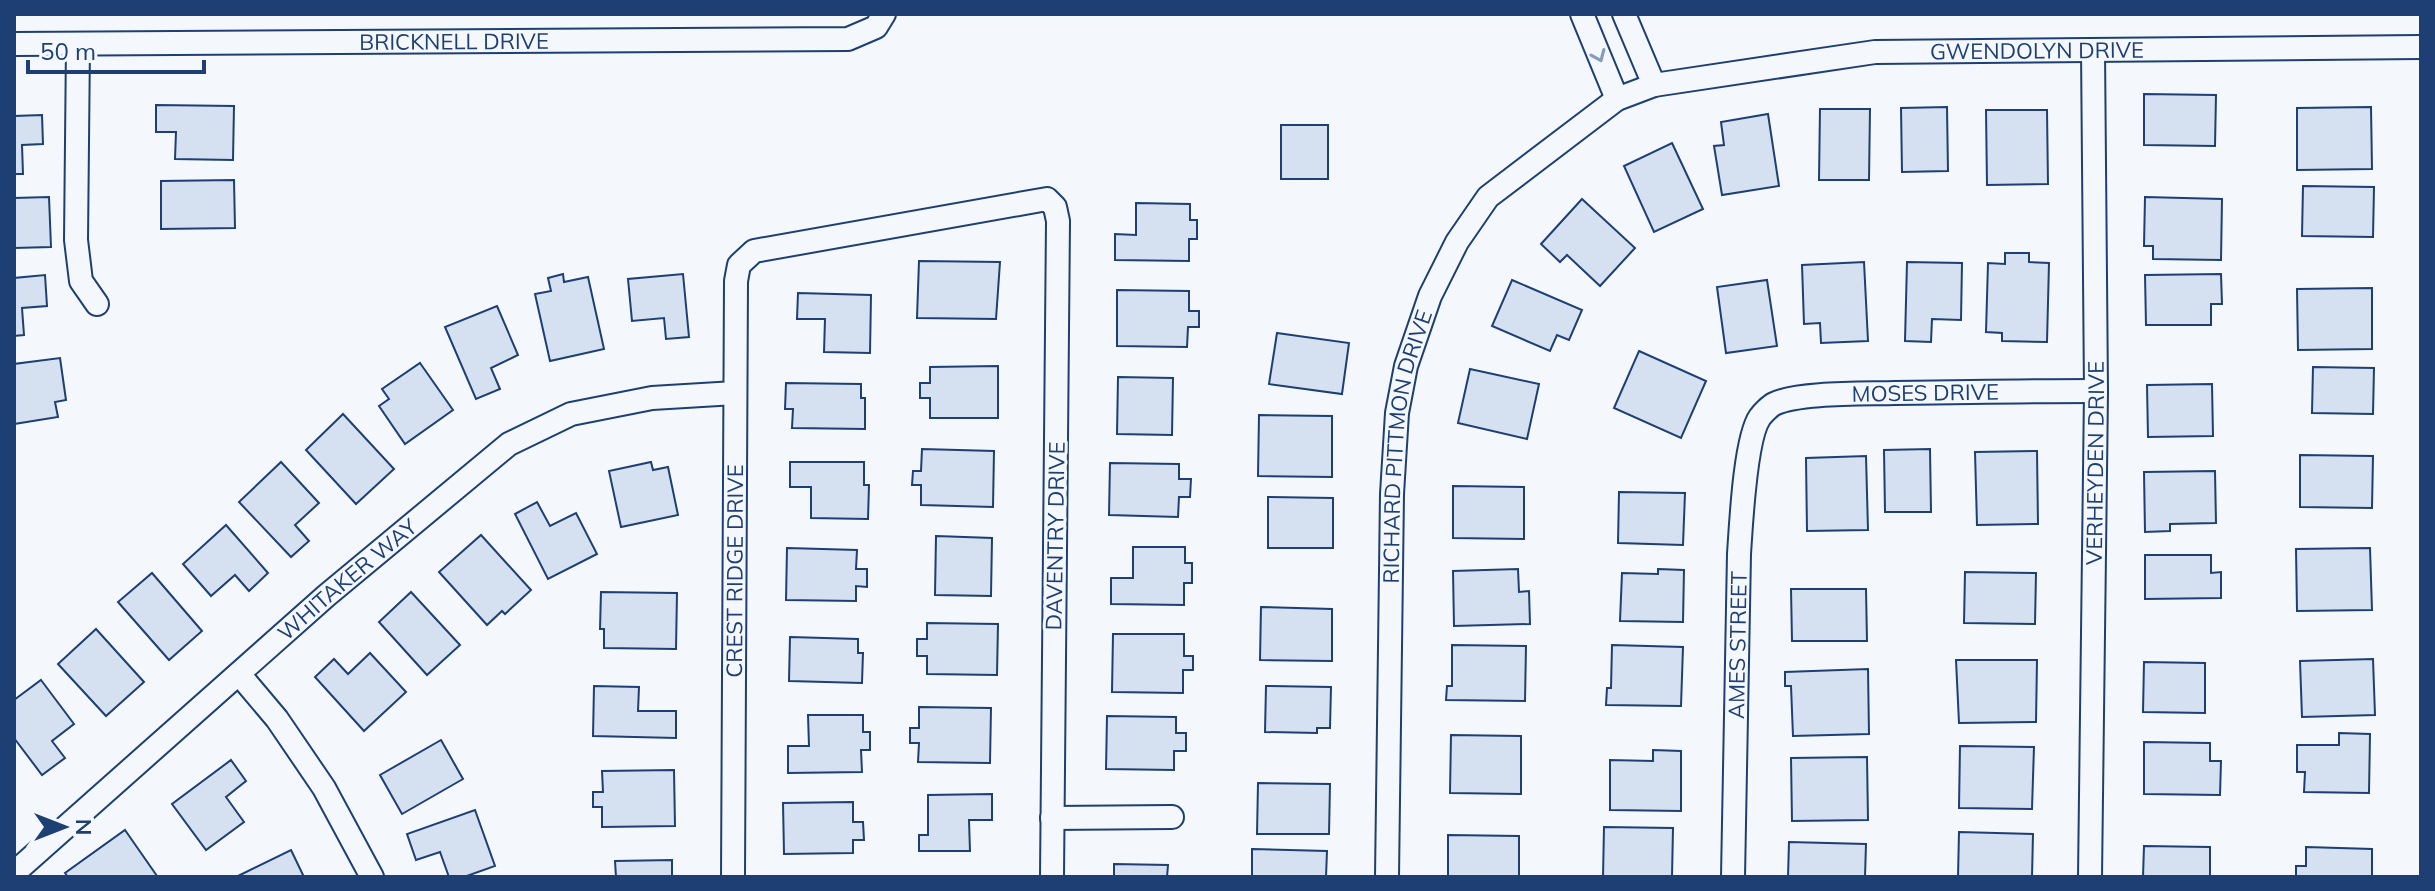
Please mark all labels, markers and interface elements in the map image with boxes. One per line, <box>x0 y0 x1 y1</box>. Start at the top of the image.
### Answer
scale bar <box>28 24 204 74</box>
street label: BRICKNELL DRIVE <box>359 27 549 56</box>
text: 50 m <box>40 36 96 66</box>
street label: GWENDOLYN DRIVE <box>1930 36 2144 65</box>
one-way arrow <box>1590 48 1606 63</box>
street label: RICHARD PITTMON DRIVE <box>1377 306 1438 584</box>
street label: VERHEYDEN DRIVE <box>2080 361 2110 565</box>
street label: MOSES DRIVE <box>1851 378 1999 408</box>
street label: DAVENTRY DRIVE <box>1039 441 1071 631</box>
street label: CREST RIDGE DRIVE <box>720 464 749 678</box>
street label: WHITAKER WAY <box>272 512 423 646</box>
street label: AMES STREET <box>1722 571 1753 719</box>
north arrow <box>24 787 104 867</box>
text: N <box>70 819 98 835</box>

